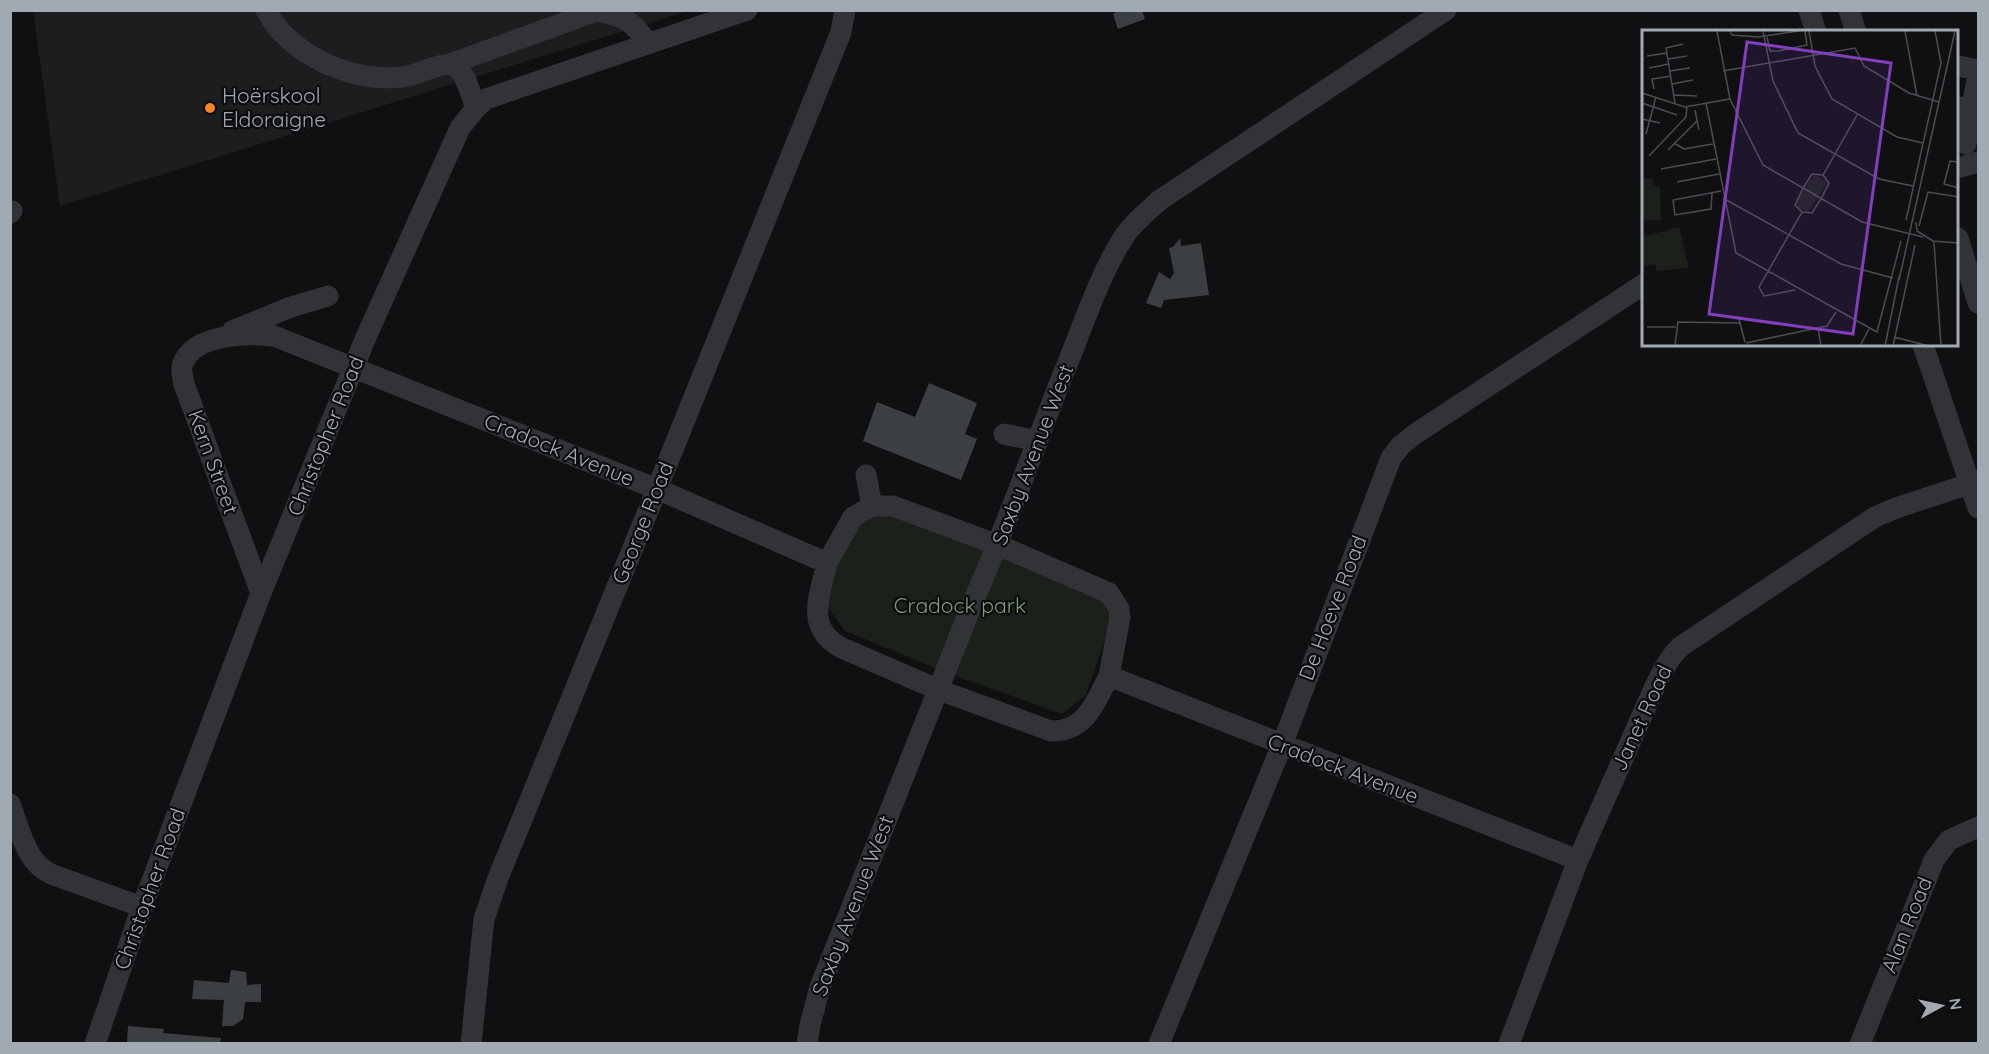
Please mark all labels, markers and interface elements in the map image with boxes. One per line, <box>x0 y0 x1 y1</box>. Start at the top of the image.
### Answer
inset map <box>1642 30 1959 346</box>
place label: Hoërskool Eldoraigne <box>222 82 326 132</box>
marker: Hoërskool Eldoraigne <box>203 101 217 115</box>
street label: Christopher Road <box>281 352 369 519</box>
street label: Saxby Avenue West <box>986 361 1079 549</box>
street label: Kern Street <box>183 406 245 517</box>
street label: Cradock Avenue <box>481 407 638 491</box>
street label: George Road <box>606 458 678 587</box>
street label: De Hoeve Road <box>1292 531 1372 684</box>
park label: Cradock park <box>894 592 1026 618</box>
street label: Janet Road <box>1605 661 1677 775</box>
street label: Cradock Avenue <box>1264 727 1422 809</box>
street label: Christopher Road <box>108 804 190 973</box>
street label: Saxby Avenue West <box>806 812 899 1000</box>
street label: Alan Road <box>1875 873 1937 976</box>
north arrow <box>1911 976 1971 1036</box>
text: N <box>1945 997 1967 1011</box>

